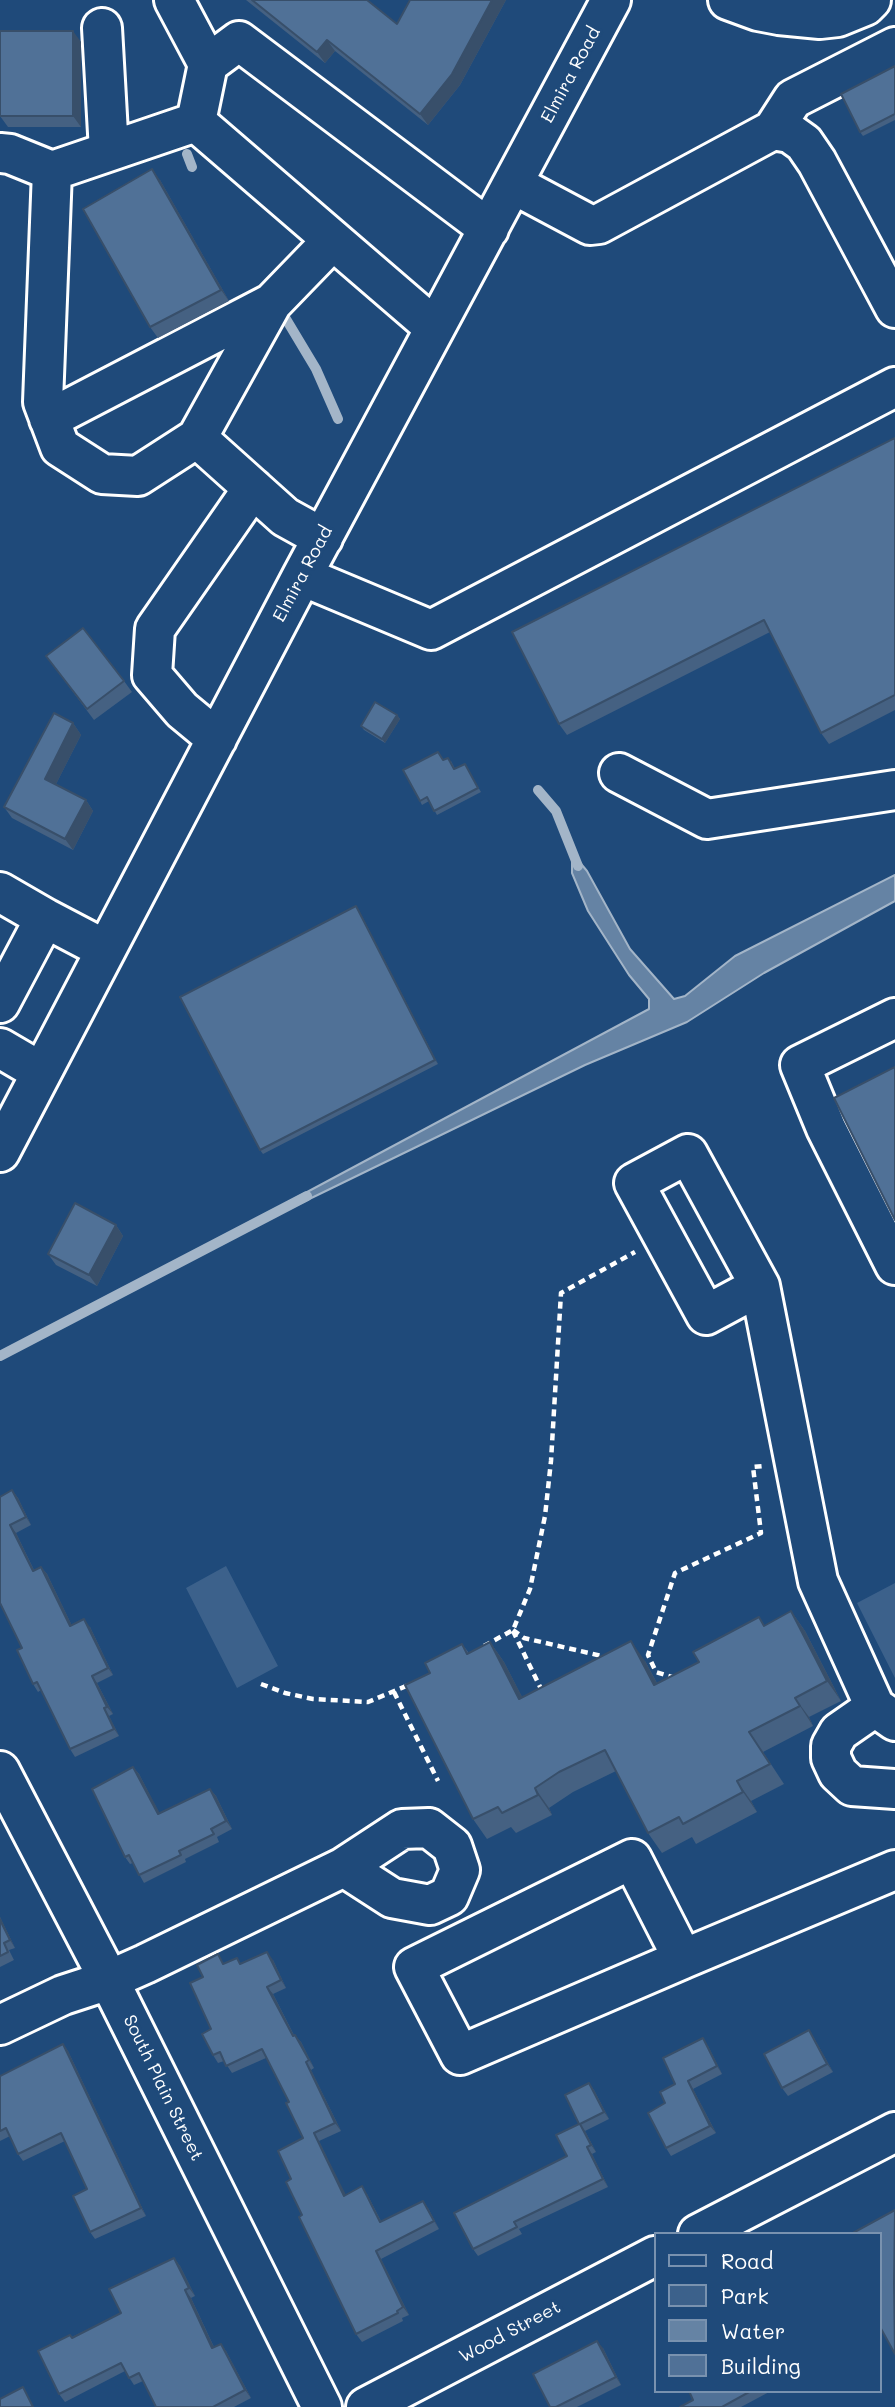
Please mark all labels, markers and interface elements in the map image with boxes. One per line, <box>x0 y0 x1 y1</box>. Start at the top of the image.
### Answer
street label: Elmira Road <box>537 23 605 127</box>
street label: Elmira Road <box>269 522 337 626</box>
street label: South Plain Street <box>118 2011 208 2165</box>
legend <box>654 2232 881 2393</box>
text: Road <box>721 2247 773 2274</box>
text: Park <box>721 2282 769 2309</box>
street label: Wood Street <box>456 2296 564 2368</box>
text: Water <box>721 2317 785 2344</box>
text: Building <box>721 2352 801 2379</box>

